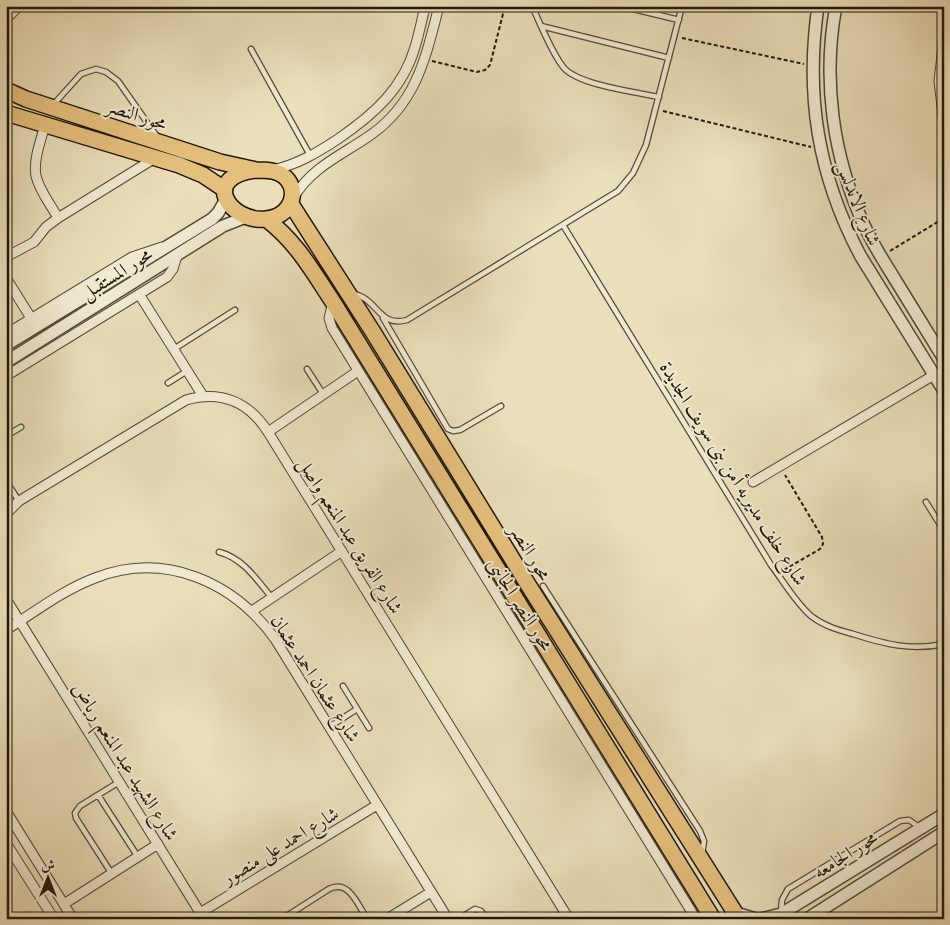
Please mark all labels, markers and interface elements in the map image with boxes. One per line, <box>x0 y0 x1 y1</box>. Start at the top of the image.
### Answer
street label: محور النصر <box>101 93 170 139</box>
street label: شارع الاندلس <box>827 157 886 251</box>
street label: محور المستقبل <box>76 242 159 308</box>
street label: شارع خلف مديريه أمن بنى سويف الجديدة <box>652 356 813 592</box>
street label: شارع الفريق عبد المنعم واصل <box>287 453 408 621</box>
street label: محور النصر <box>500 518 557 587</box>
street label: محور النصر الجانبى <box>479 553 559 658</box>
street label: شارع عثمان احمد عثمان <box>262 610 365 749</box>
street label: شارع الشهيد عبد المنعم رياض <box>62 678 184 848</box>
street label: شارع احمد على منصور <box>216 802 345 894</box>
street label: محور الجامعه <box>809 825 884 887</box>
north arrow <box>22 852 72 902</box>
text: ش <box>41 857 55 877</box>

